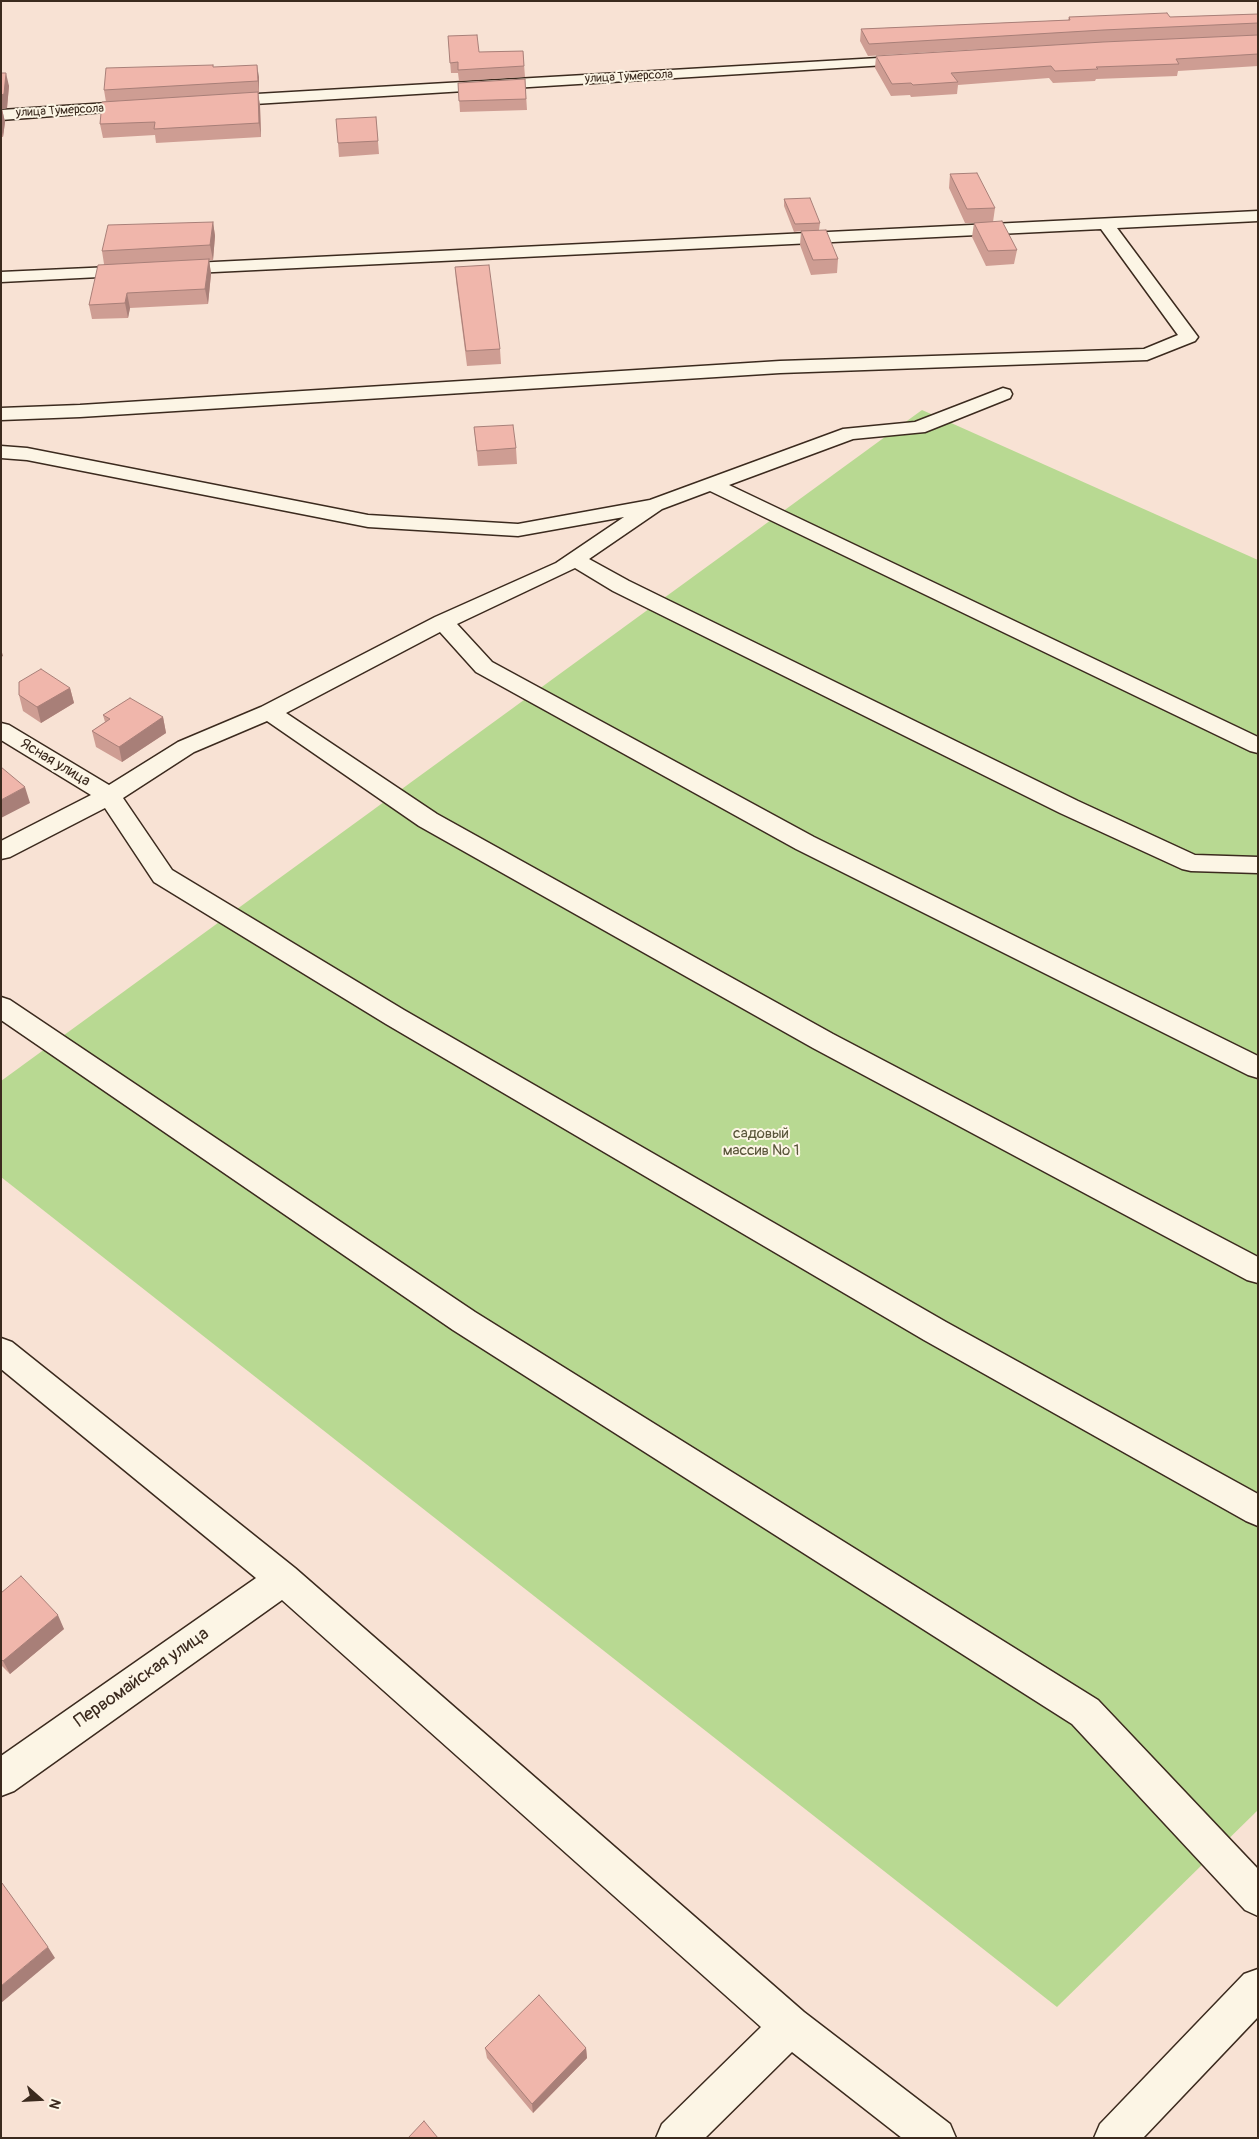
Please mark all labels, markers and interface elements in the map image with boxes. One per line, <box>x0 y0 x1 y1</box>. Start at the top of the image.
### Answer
street label: улица Тумерсола <box>585 68 673 86</box>
street label: улица Тумерсола <box>16 102 104 120</box>
street label: Ясная улица <box>17 735 93 791</box>
park label: садовый массив № 1 <box>723 1125 799 1160</box>
street label: Первомайская улица <box>70 1623 214 1733</box>
north arrow <box>15 2074 65 2124</box>
text: N <box>45 2097 64 2111</box>

